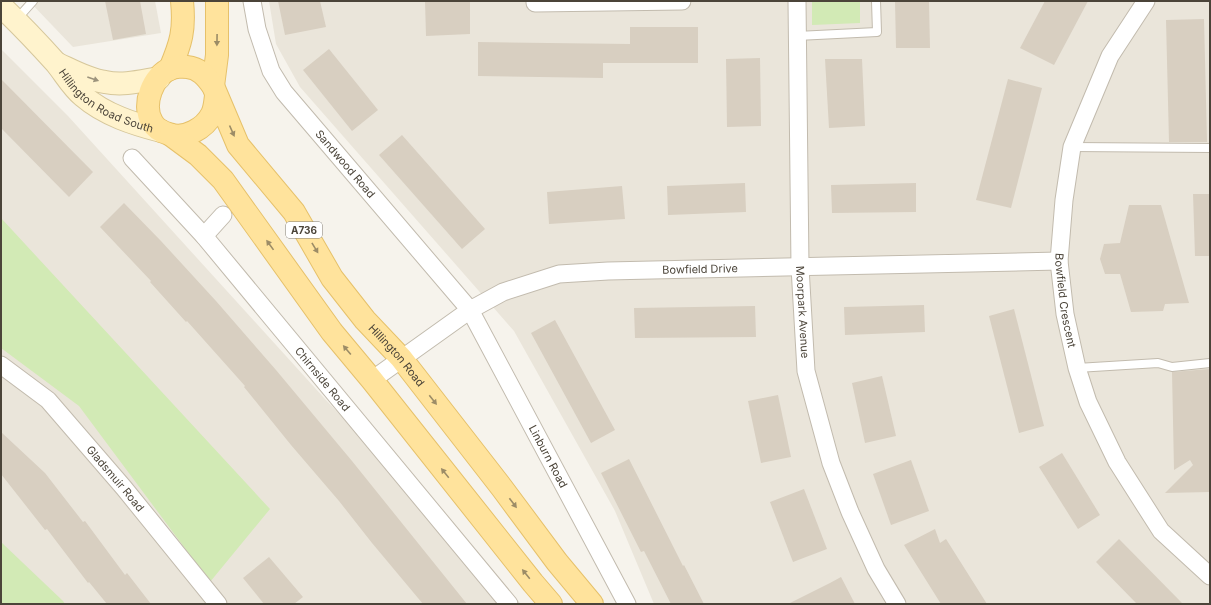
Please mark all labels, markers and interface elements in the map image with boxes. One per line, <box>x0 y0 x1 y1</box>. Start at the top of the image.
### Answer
one-way arrow <box>214 34 220 47</box>
street label: Hillington Road South <box>56 66 155 136</box>
one-way arrow <box>87 76 99 82</box>
one-way arrow <box>229 126 235 137</box>
street label: Sandwood Road <box>313 127 378 201</box>
road number: A736 <box>286 222 322 238</box>
one-way arrow <box>266 240 274 250</box>
one-way arrow <box>311 242 318 254</box>
street label: Bowfield Crescent <box>1052 253 1079 349</box>
street label: Bowfield Drive <box>662 261 738 277</box>
street label: Moorpark Avenue <box>793 265 812 359</box>
street label: Hillington Road <box>365 321 427 389</box>
street label: Chirnside Road <box>292 344 353 414</box>
one-way arrow <box>342 344 351 355</box>
one-way arrow <box>429 394 438 405</box>
street label: Linburn Road <box>526 423 571 490</box>
street label: Gladsmuir Road <box>83 443 147 514</box>
one-way arrow <box>441 467 449 478</box>
one-way arrow <box>509 497 517 508</box>
one-way arrow <box>522 569 530 580</box>

